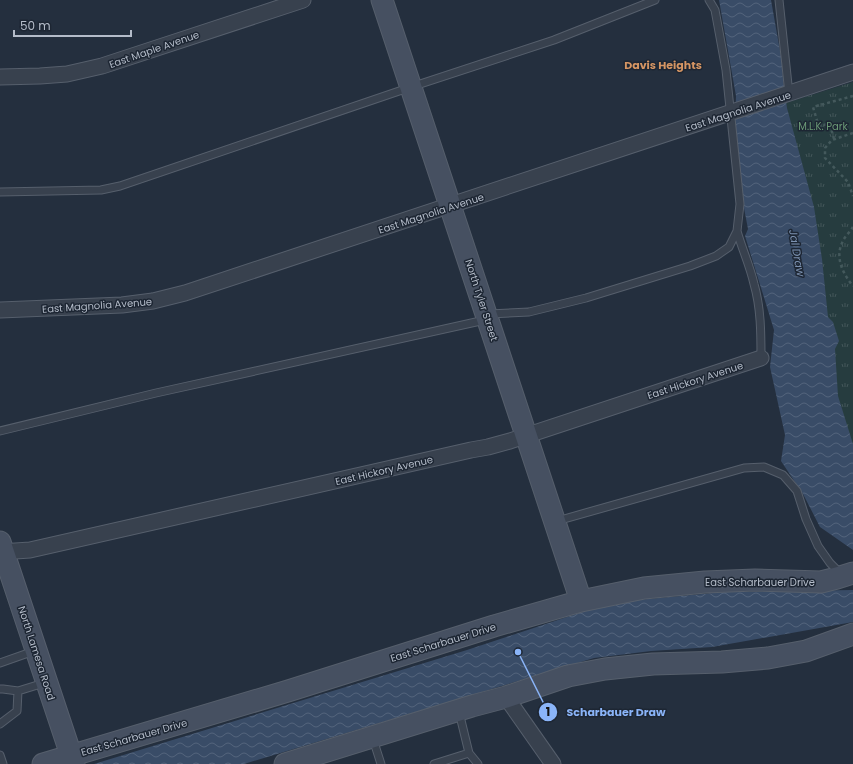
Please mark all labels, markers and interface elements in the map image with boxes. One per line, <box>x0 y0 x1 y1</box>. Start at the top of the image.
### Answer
scale bar <box>14 12 131 38</box>
text: 50 m <box>20 17 51 34</box>
street label: East Maple Avenue <box>107 27 201 72</box>
district label: Davis Heights <box>624 57 702 73</box>
street label: East Magnolia Avenue <box>683 87 793 136</box>
park label: M.L.K. Park <box>798 119 849 134</box>
street label: East Magnolia Avenue <box>376 189 486 238</box>
water label: Jal Draw <box>785 228 809 279</box>
street label: North Tyler Street <box>461 257 502 343</box>
street label: East Magnolia Avenue <box>42 294 153 317</box>
street label: East Hickory Avenue <box>645 358 745 403</box>
street label: East Hickory Avenue <box>334 452 435 489</box>
street label: East Scharbauer Drive <box>705 575 815 590</box>
street label: North Lamesa Road <box>14 604 59 702</box>
street label: East Scharbauer Drive <box>388 619 498 666</box>
callout: Scharbauer Draw <box>538 700 673 723</box>
text: 1 <box>546 703 550 720</box>
text: Scharbauer Draw <box>567 704 666 720</box>
street label: East Scharbauer Drive <box>79 715 189 760</box>

